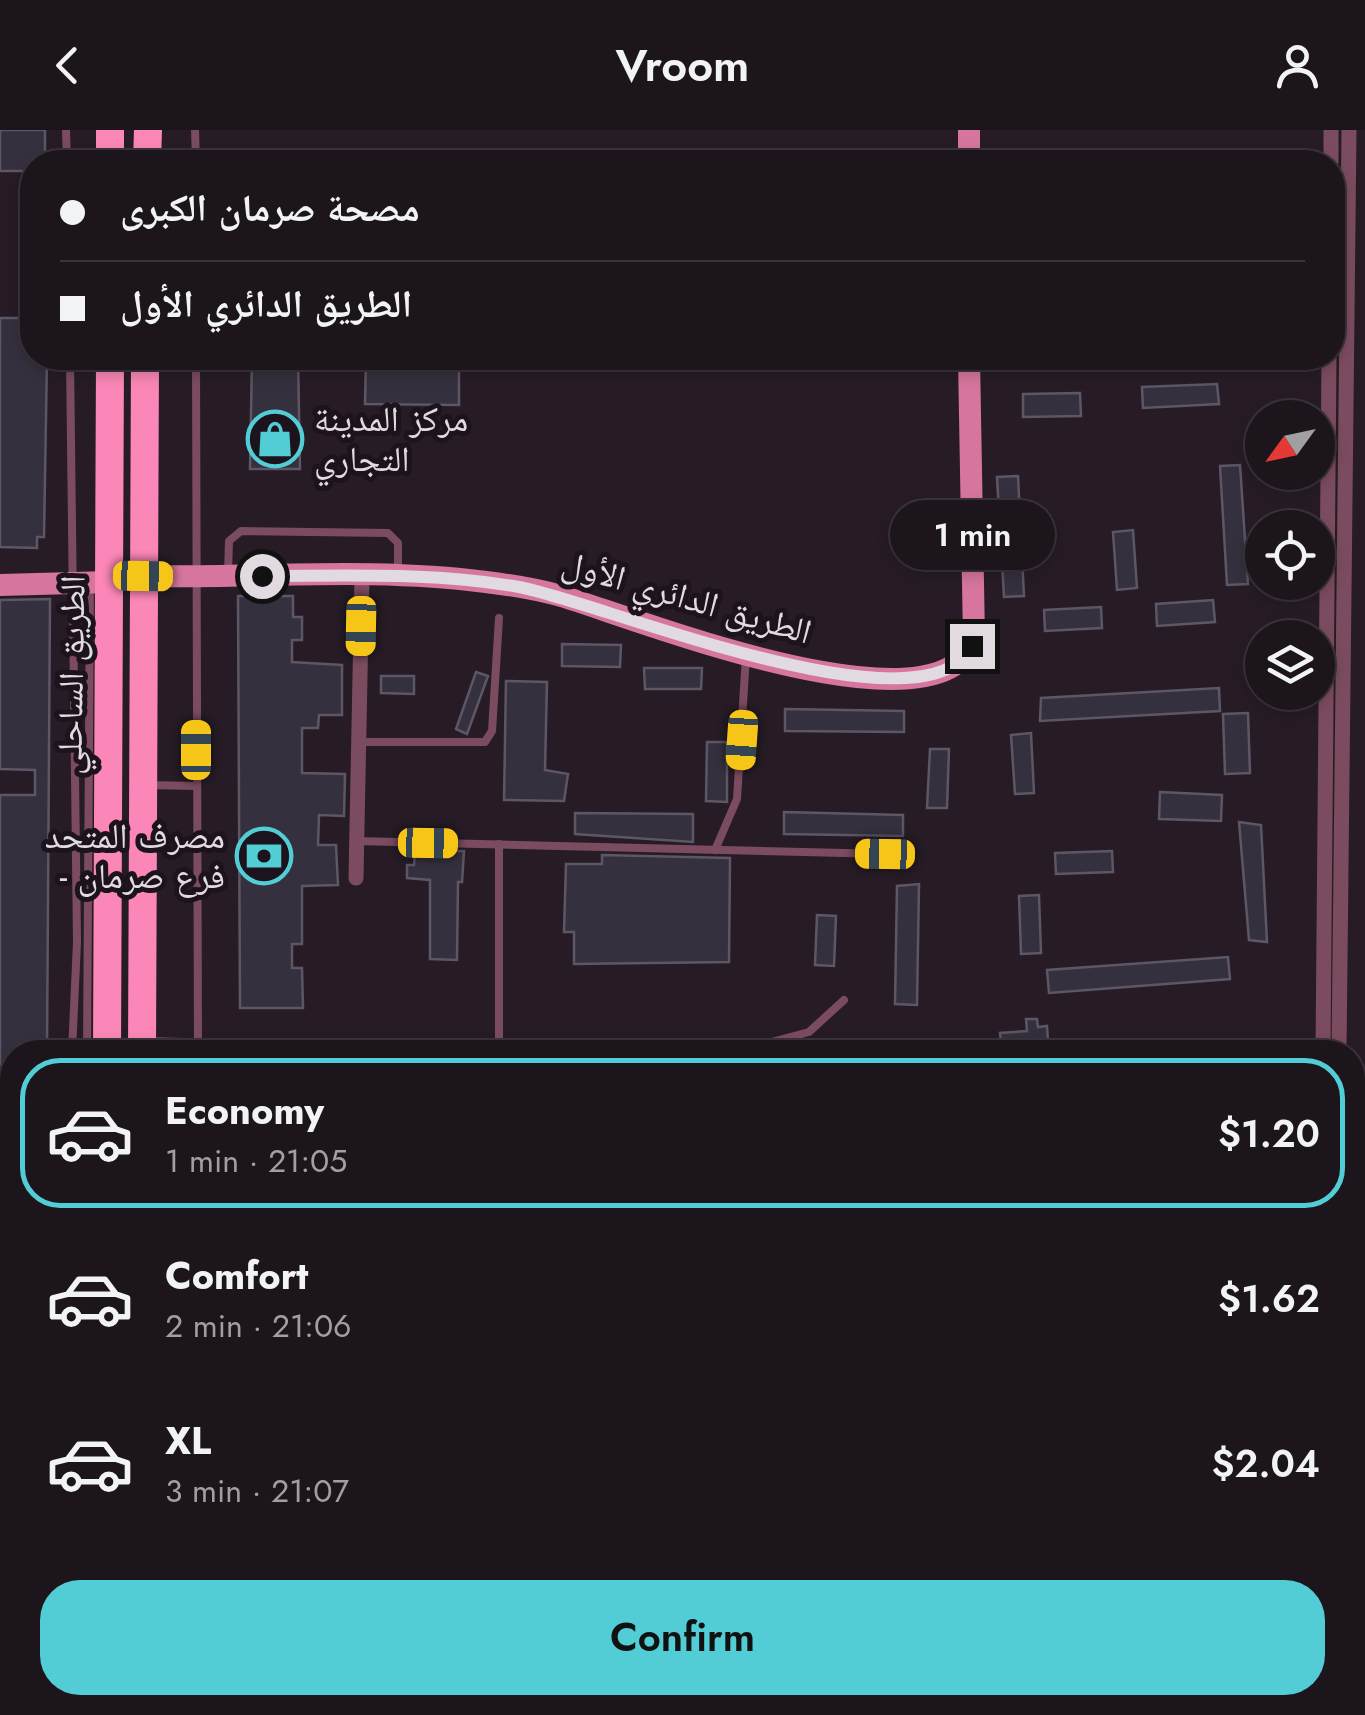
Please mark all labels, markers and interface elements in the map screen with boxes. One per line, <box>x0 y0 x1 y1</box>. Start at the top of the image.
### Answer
text: Vroom <box>616 33 749 98</box>
icon: back <box>40 38 95 93</box>
icon: person <box>1270 38 1325 93</box>
text: مصحة صرمان الكبرى <box>120 180 420 235</box>
text: الطريق الدائري الأول <box>120 276 412 331</box>
place label: مركز المدينة التجاري <box>314 394 468 487</box>
north arrow <box>1245 400 1335 490</box>
map controls <box>1245 400 1335 710</box>
shop icon: مركز المدينة التجاري <box>245 409 305 469</box>
callout: 1 min <box>890 501 1054 571</box>
button: locate <box>1245 510 1335 600</box>
text: 1 min <box>934 512 1011 558</box>
street label: الطريق الدائري الأول <box>556 538 817 659</box>
route start <box>240 554 285 599</box>
car <box>113 560 173 592</box>
street label: الطريق الساحلي <box>44 575 101 775</box>
car <box>345 596 377 656</box>
button: layers <box>1245 620 1335 710</box>
route end <box>950 624 995 669</box>
car <box>725 709 759 771</box>
car <box>181 720 211 780</box>
place label: مصرف المتحد - فرع صرمان <box>45 811 225 901</box>
bank icon: مصرف المتحد - فرع صرمان <box>234 826 294 886</box>
car <box>398 827 458 859</box>
car <box>855 838 915 870</box>
text: Economy <box>165 1083 324 1138</box>
icon: car <box>45 1088 135 1178</box>
text: $1.20 <box>1218 1106 1320 1161</box>
text: 1 min · 21:05 <box>165 1138 347 1184</box>
text: Comfort <box>165 1248 308 1303</box>
icon: car <box>45 1253 135 1343</box>
text: $1.62 <box>1218 1271 1320 1326</box>
text: 2 min · 21:06 <box>165 1303 352 1349</box>
text: XL <box>165 1413 211 1468</box>
icon: car <box>45 1418 135 1508</box>
text: $2.04 <box>1211 1436 1320 1491</box>
text: 3 min · 21:07 <box>165 1468 349 1514</box>
button: Confirm <box>40 1580 1325 1695</box>

